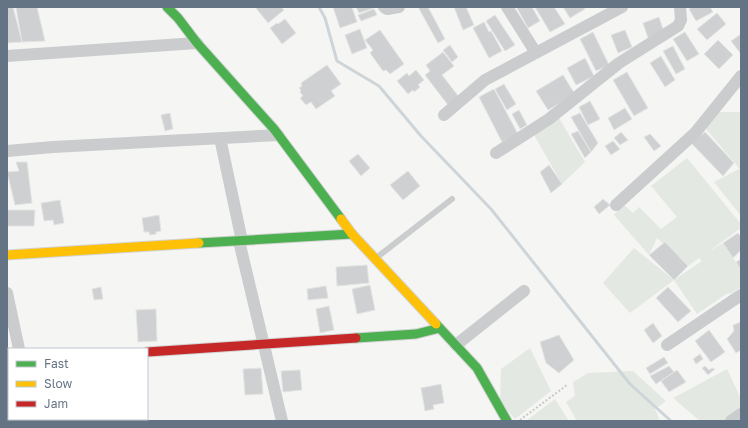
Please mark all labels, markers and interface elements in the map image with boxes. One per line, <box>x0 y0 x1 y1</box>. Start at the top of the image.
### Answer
legend <box>8 348 148 420</box>
text: Fast <box>44 356 69 371</box>
text: Slow <box>44 376 72 391</box>
text: Jam <box>44 396 68 411</box>

